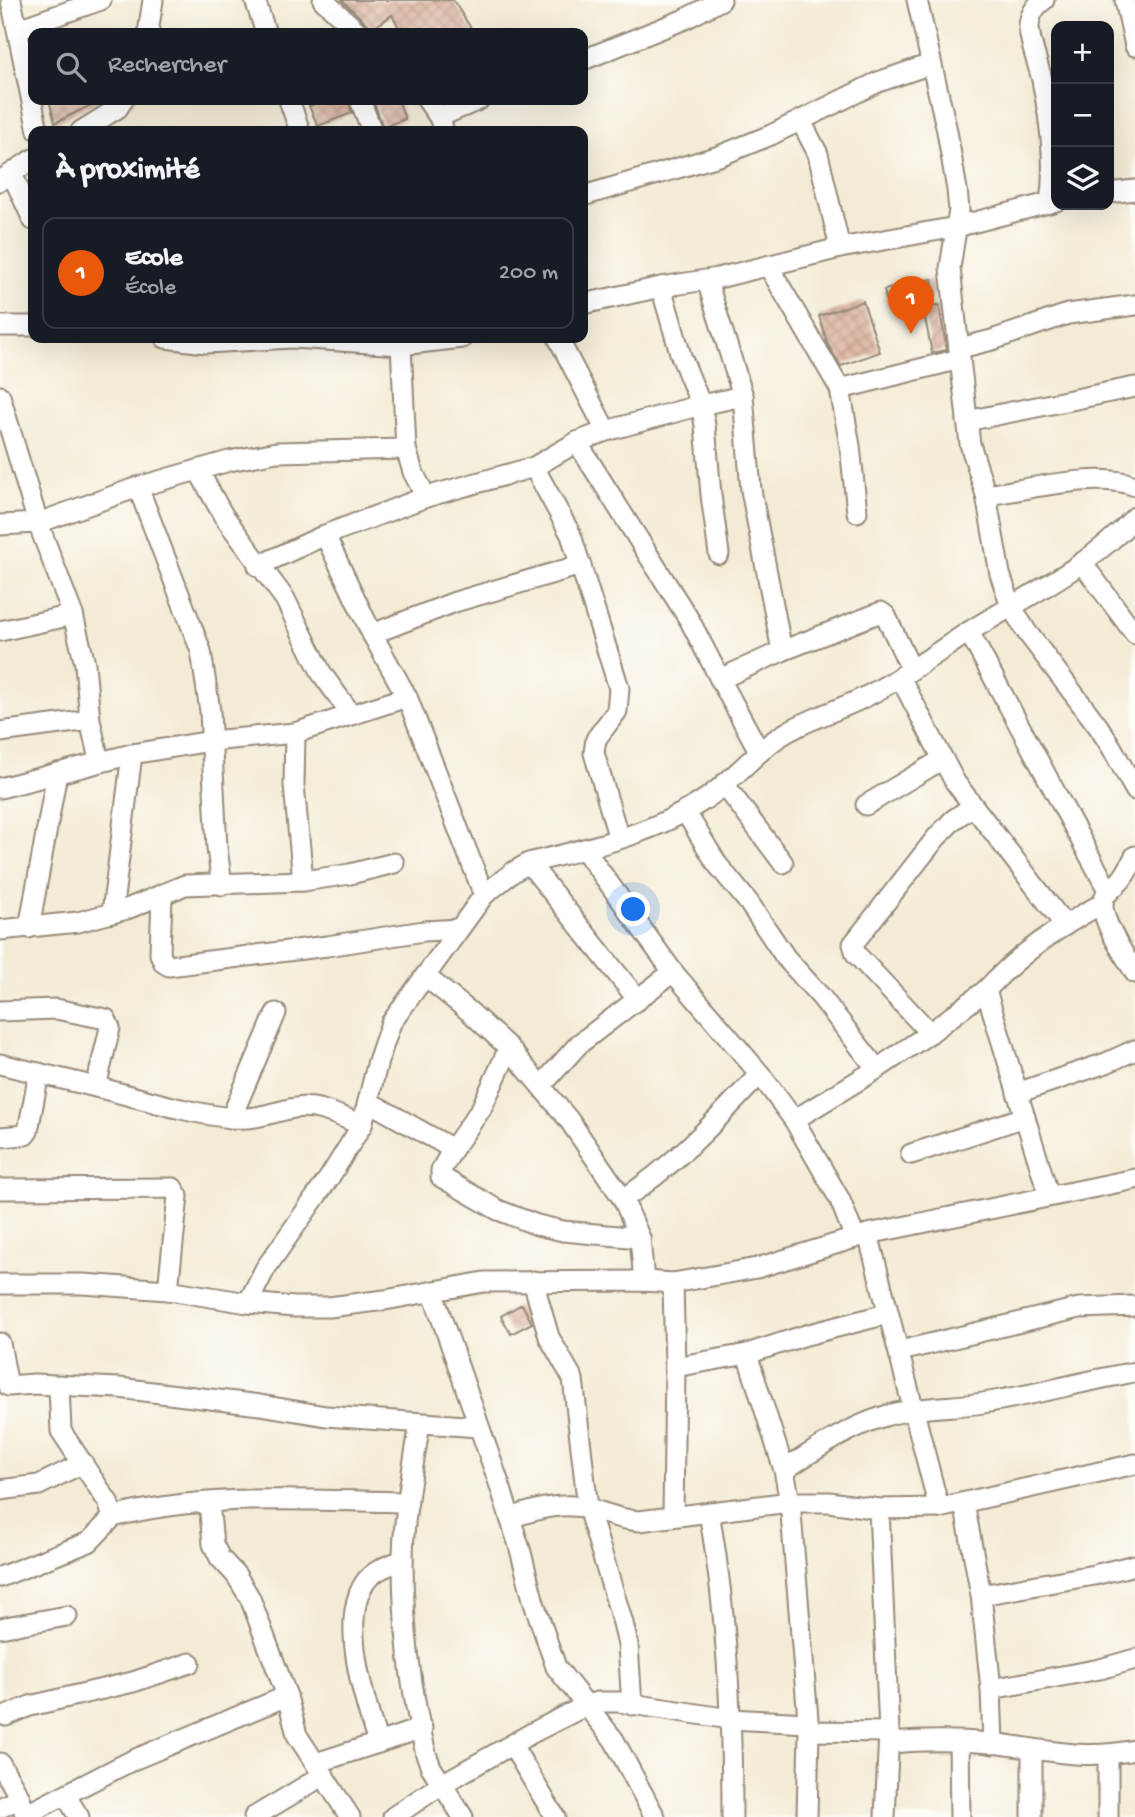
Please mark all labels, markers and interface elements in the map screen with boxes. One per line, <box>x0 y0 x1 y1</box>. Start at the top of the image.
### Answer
map controls <box>1051 21 1114 210</box>
button: + <box>1051 21 1114 84</box>
search box <box>28 28 588 105</box>
icon: search <box>52 48 90 86</box>
text: Rechercher <box>108 51 226 82</box>
button: − <box>1051 84 1114 147</box>
button: layers <box>1051 147 1114 210</box>
text: À proximité <box>56 154 200 189</box>
text: Ecole <box>125 244 183 275</box>
text: 1 <box>76 260 86 287</box>
text: 200 m <box>499 260 558 287</box>
text: École <box>125 275 176 302</box>
pin: 1 <box>888 276 934 334</box>
your location <box>616 892 650 926</box>

